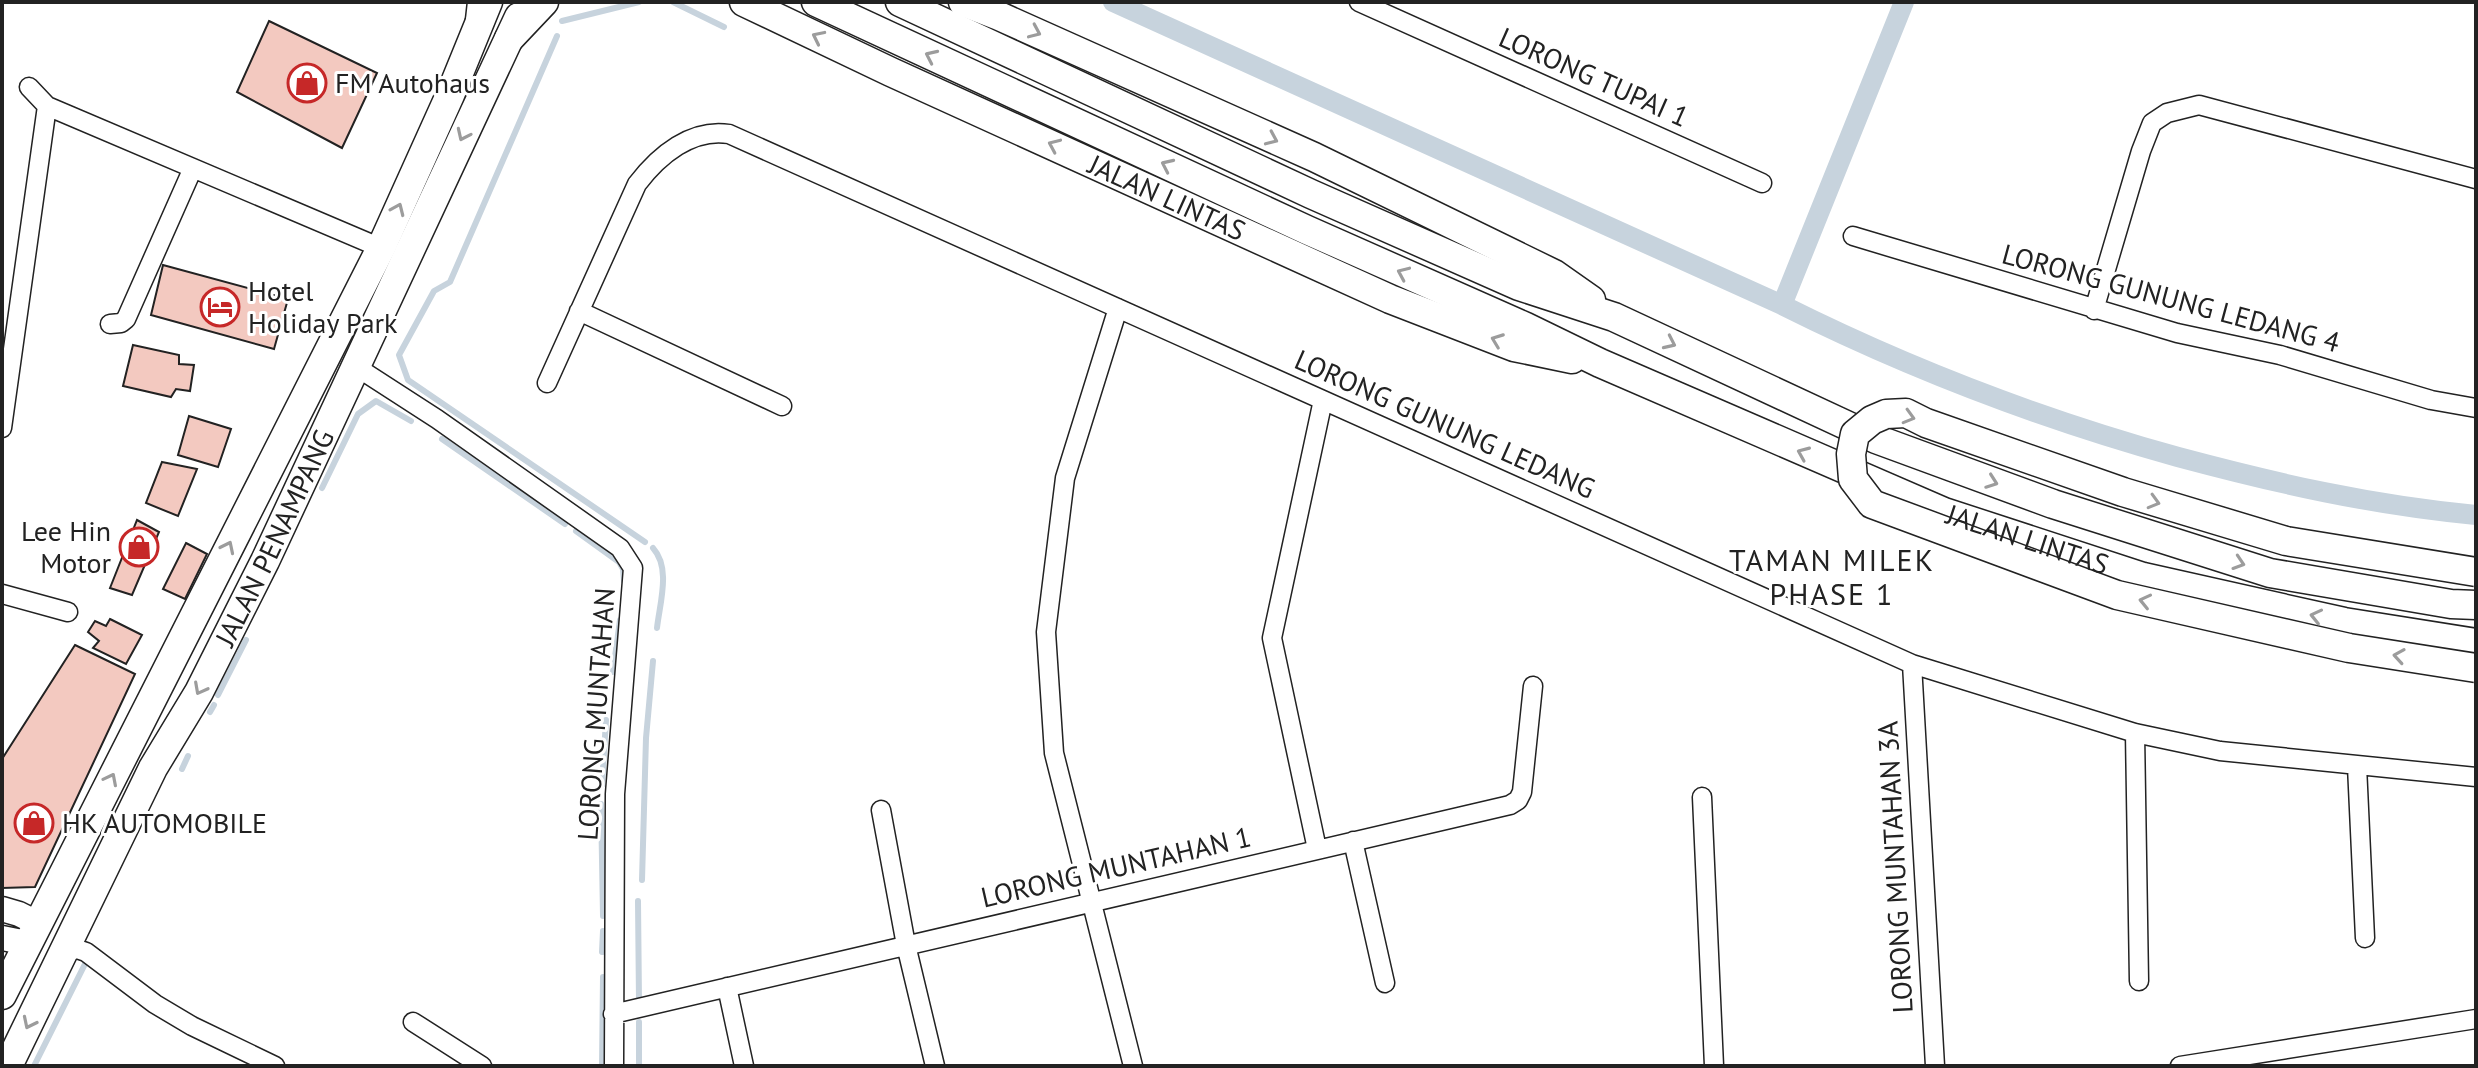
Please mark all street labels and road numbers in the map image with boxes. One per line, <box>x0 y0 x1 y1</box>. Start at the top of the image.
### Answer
street label: LORONG TUPAI 1 <box>1494 18 1695 135</box>
street label: JALAN LINTAS <box>1082 145 1251 249</box>
street label: LORONG GUNUNG LEDANG 4 <box>1998 235 2344 360</box>
street label: LORONG GUNUNG LEDANG <box>1289 341 1601 507</box>
street label: JALAN PENAMPANG <box>206 423 342 653</box>
street label: JALAN LINTAS <box>1941 495 2114 583</box>
street label: LORONG MUNTAHAN <box>568 586 623 842</box>
street label: LORONG MUNTAHAN 3A <box>1868 720 1921 1014</box>
street label: LORONG MUNTAHAN 1 <box>977 817 1254 916</box>

